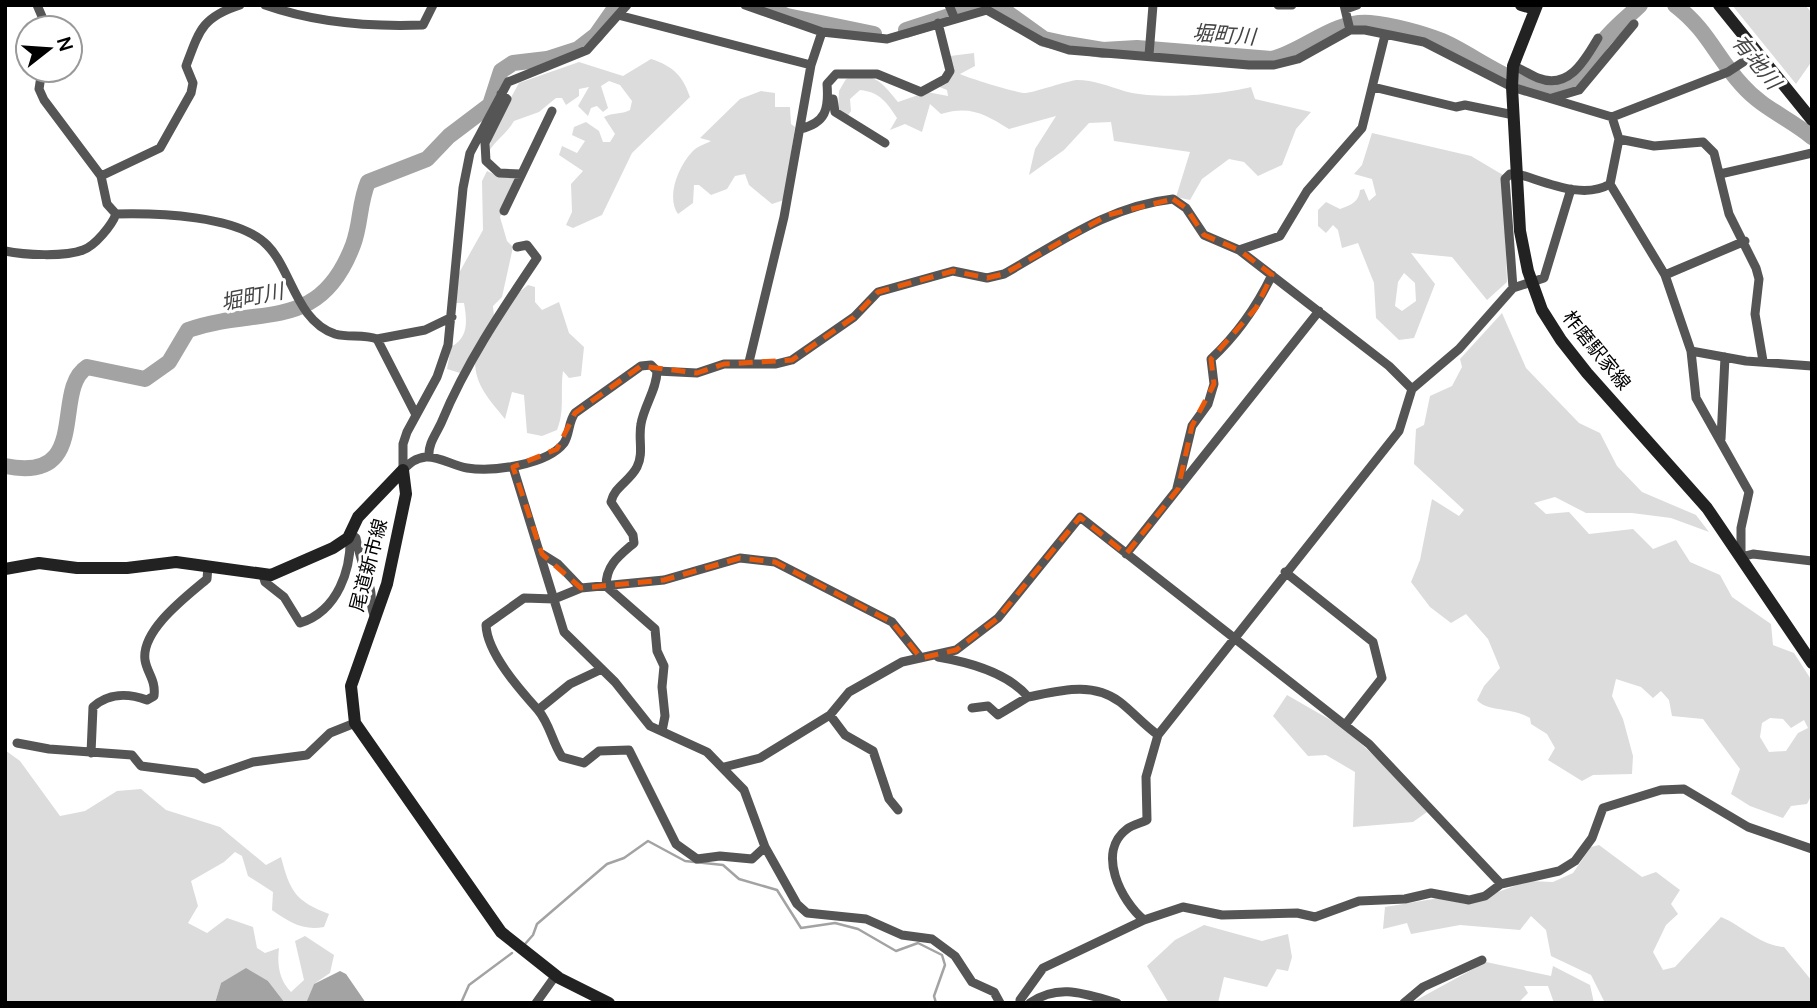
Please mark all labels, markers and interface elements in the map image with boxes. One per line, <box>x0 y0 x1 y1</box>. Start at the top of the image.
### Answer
north arrow <box>14 14 84 84</box>
water label: 堀町川 <box>1192 18 1258 50</box>
water label: 有地川 <box>1726 28 1789 96</box>
text: N <box>51 34 80 54</box>
water label: 堀町川 <box>218 276 287 316</box>
street label: 柞磨駅家線 <box>1557 305 1637 395</box>
street label: 尾道新市線 <box>343 516 393 614</box>

